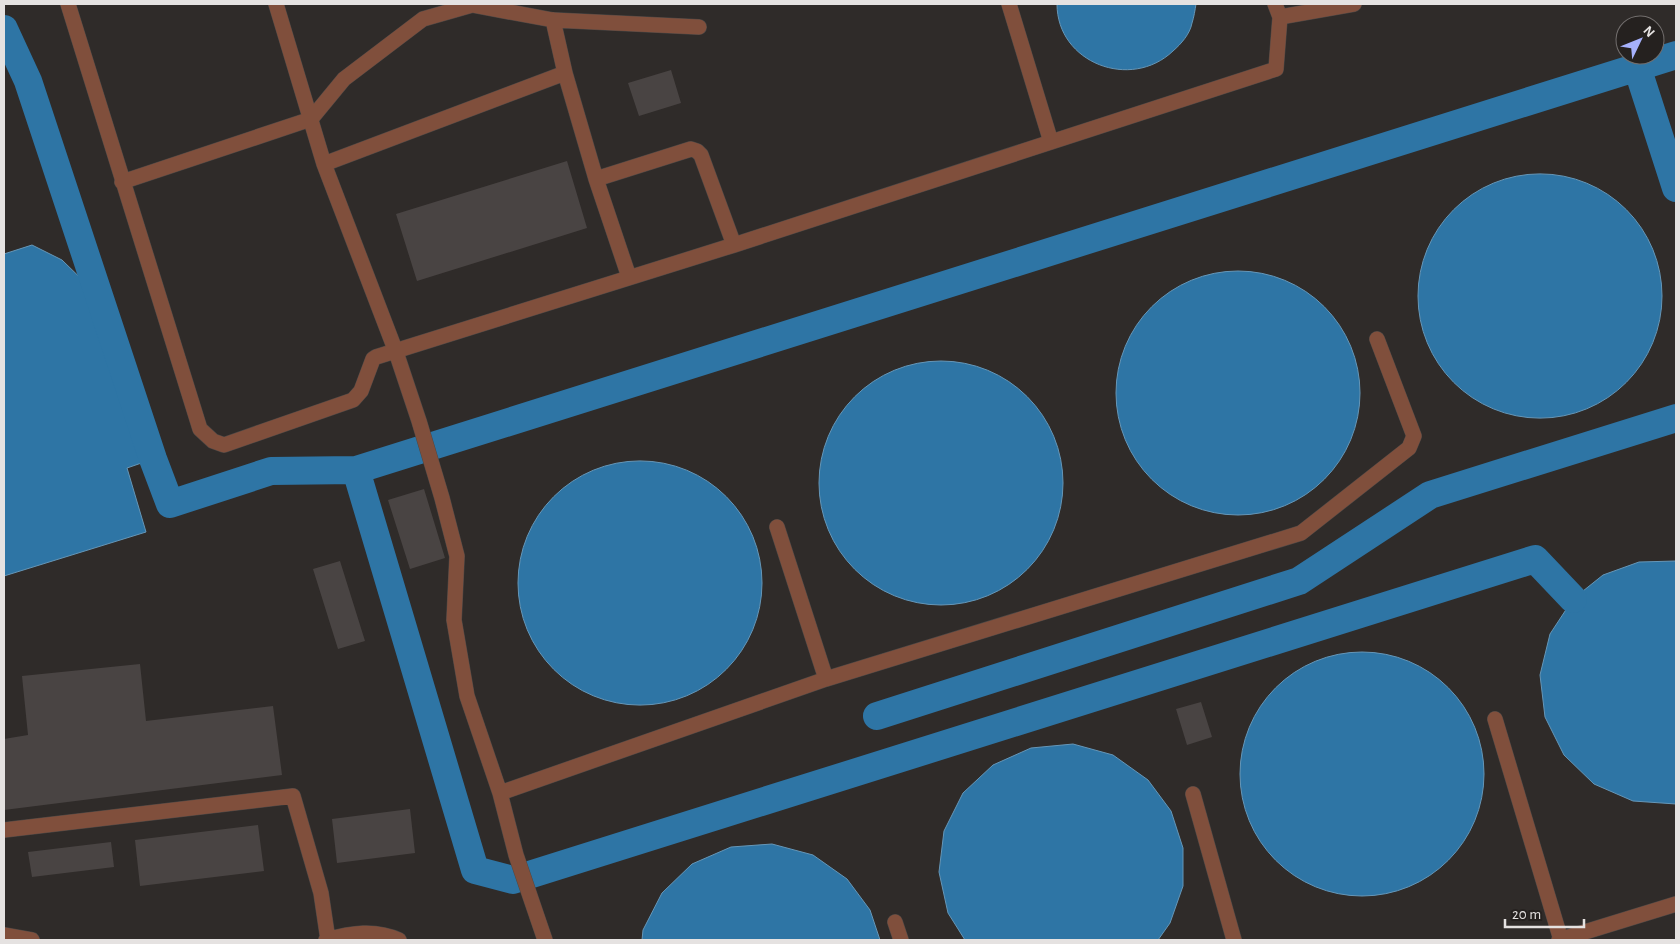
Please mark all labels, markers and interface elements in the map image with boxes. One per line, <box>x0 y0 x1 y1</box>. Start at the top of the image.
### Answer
north arrow <box>1615 15 1665 65</box>
text: N <box>1640 23 1657 40</box>
scale bar <box>1505 896 1584 928</box>
text: 20 m <box>1512 907 1541 922</box>

